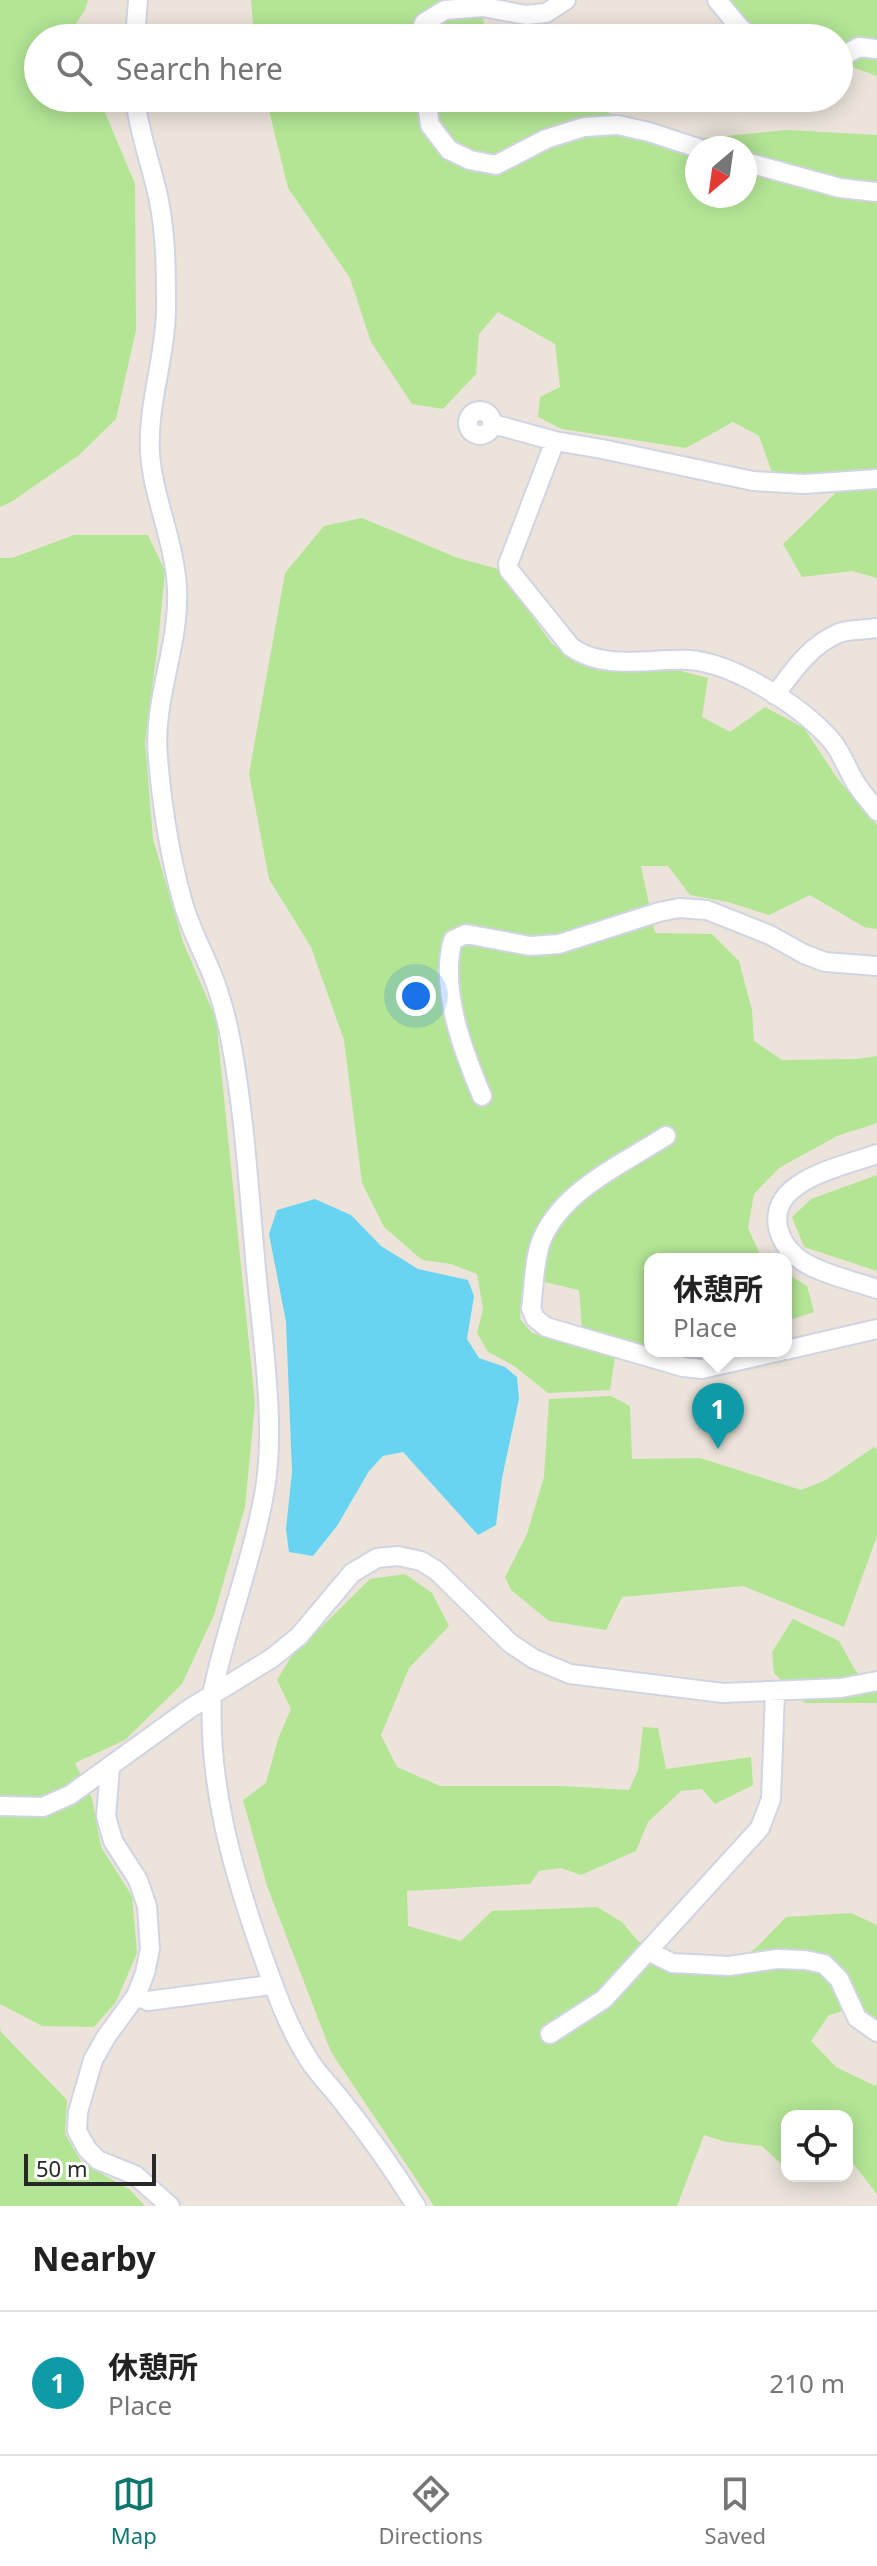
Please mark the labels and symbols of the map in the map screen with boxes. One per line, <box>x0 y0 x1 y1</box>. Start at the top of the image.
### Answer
north arrow <box>685 136 757 208</box>
your location <box>396 976 436 1016</box>
pin: 1 <box>692 1383 744 1449</box>
scale bar <box>24 2150 156 2186</box>

